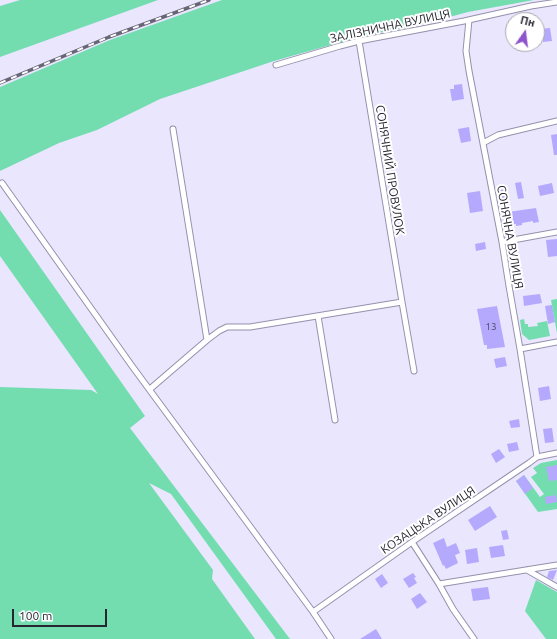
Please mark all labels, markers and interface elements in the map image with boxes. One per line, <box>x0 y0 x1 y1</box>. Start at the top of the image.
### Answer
street label: ЗАЛІЗНИЧНА ВУЛИЦЯ <box>329 6 451 46</box>
north arrow <box>505 12 545 52</box>
text: Пн <box>519 14 536 29</box>
street label: СОНЯЧНИЙ ПРОВУЛОК <box>373 104 407 236</box>
street label: СОНЯЧНА ВУЛИЦЯ <box>494 184 526 290</box>
house number: 13 <box>485 321 497 333</box>
street label: КОЗАЦЬКА ВУЛИЦЯ <box>378 483 478 557</box>
scale bar <box>14 601 109 627</box>
text: 100 m <box>19 609 52 622</box>

